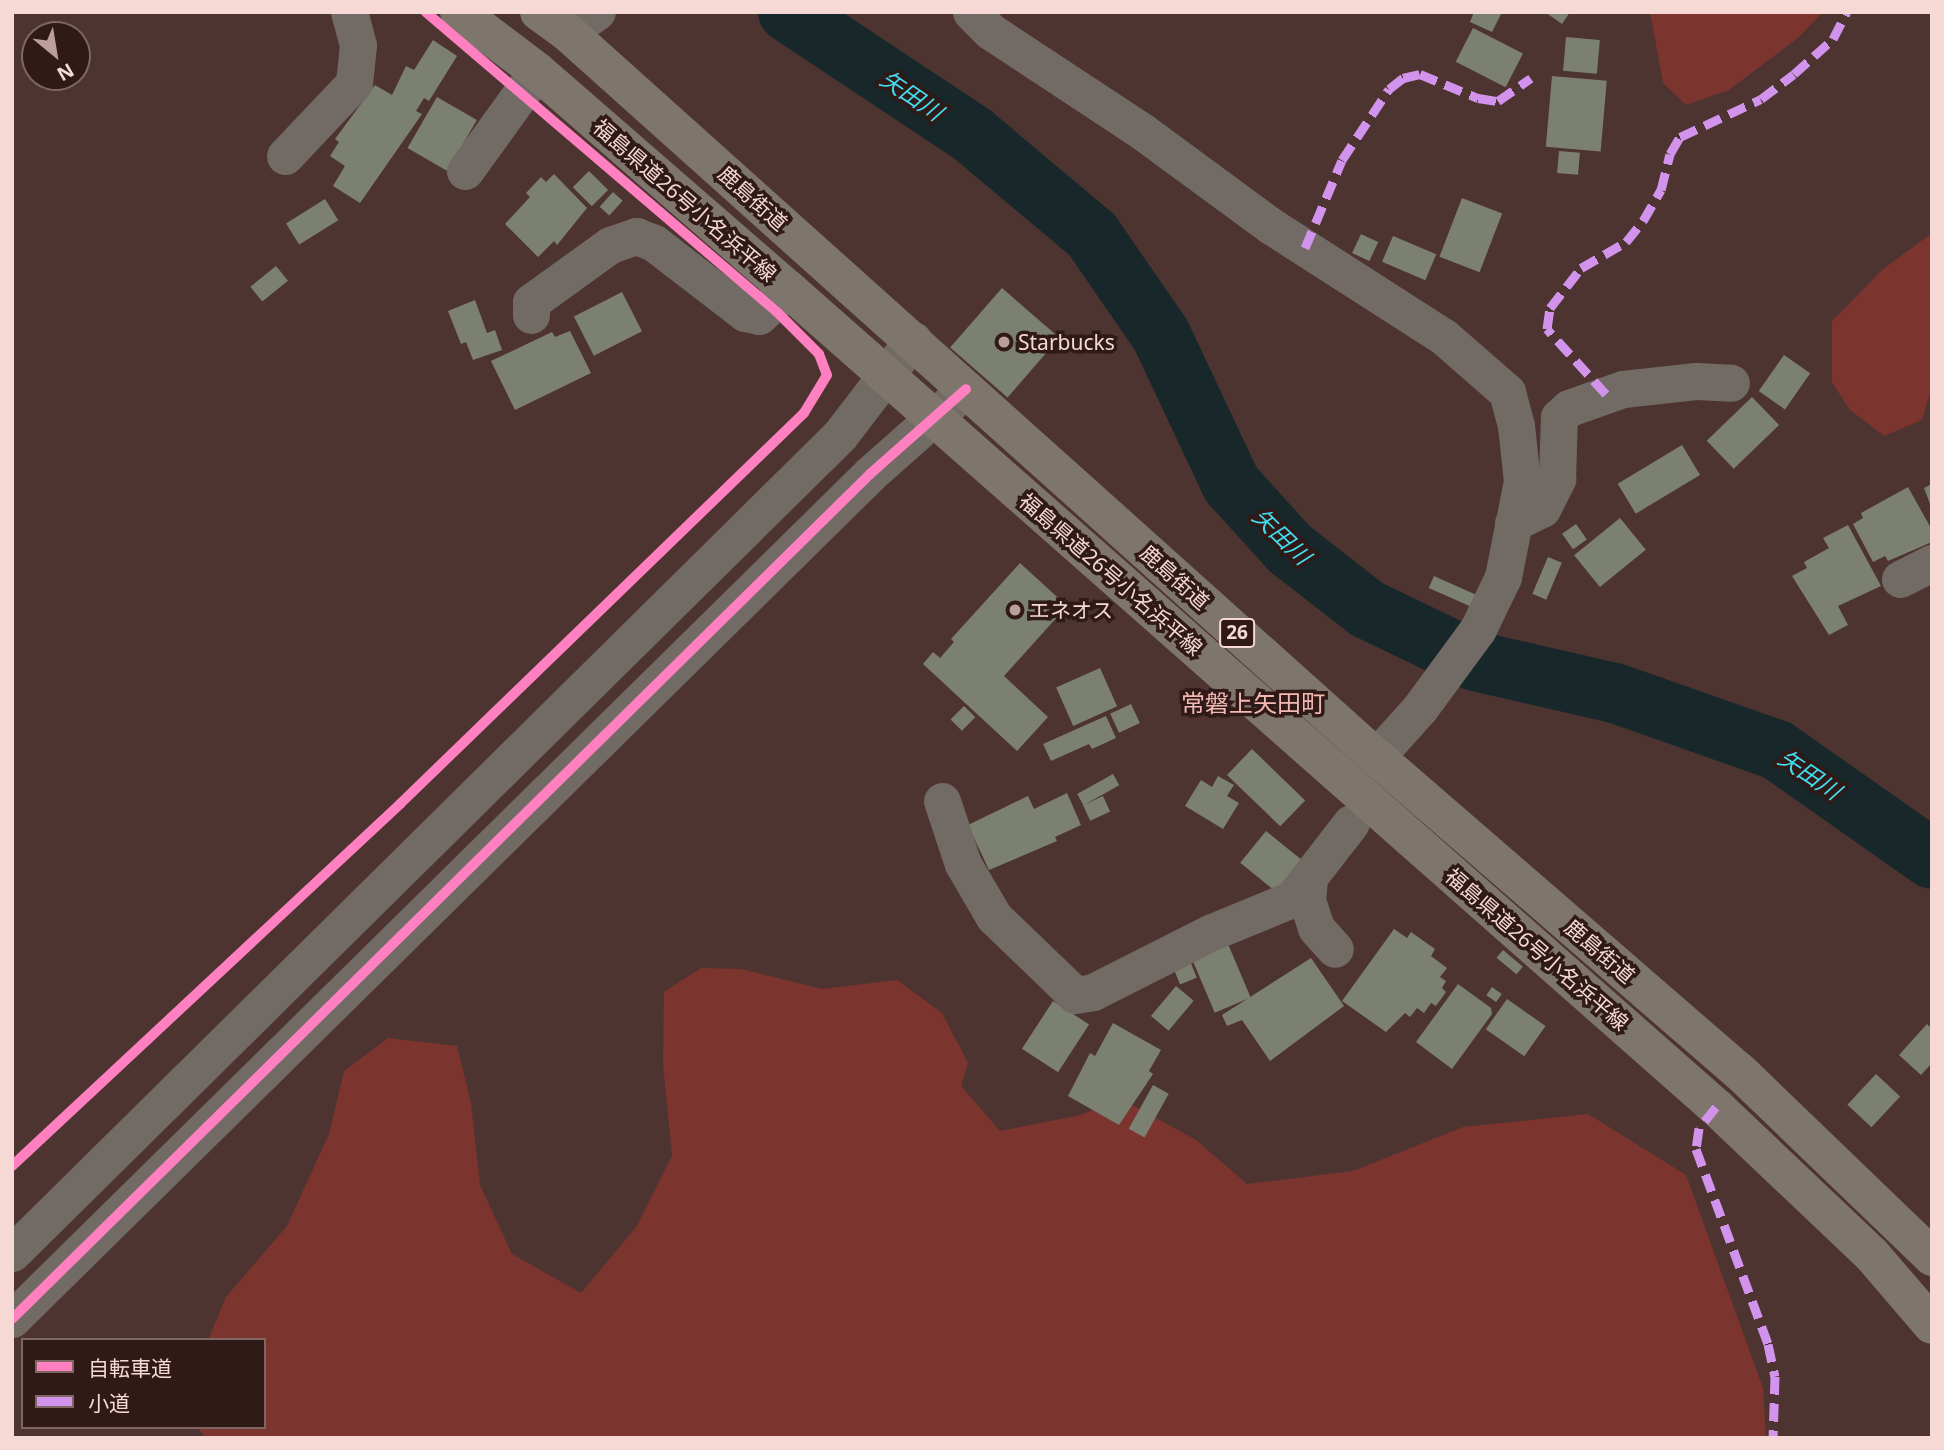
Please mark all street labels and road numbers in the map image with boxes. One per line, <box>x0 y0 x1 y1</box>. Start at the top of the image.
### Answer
street label: 福島県道26号小名浜平線 <box>588 114 782 286</box>
street label: 鹿島街道 <box>713 161 793 235</box>
street label: 福島県道26号小名浜平線 <box>1014 488 1208 660</box>
street label: 鹿島街道 <box>1135 540 1215 614</box>
road number: 26 <box>1218 618 1256 648</box>
street label: 福島県道26号小名浜平線 <box>1440 863 1634 1035</box>
street label: 鹿島街道 <box>1560 914 1640 988</box>

